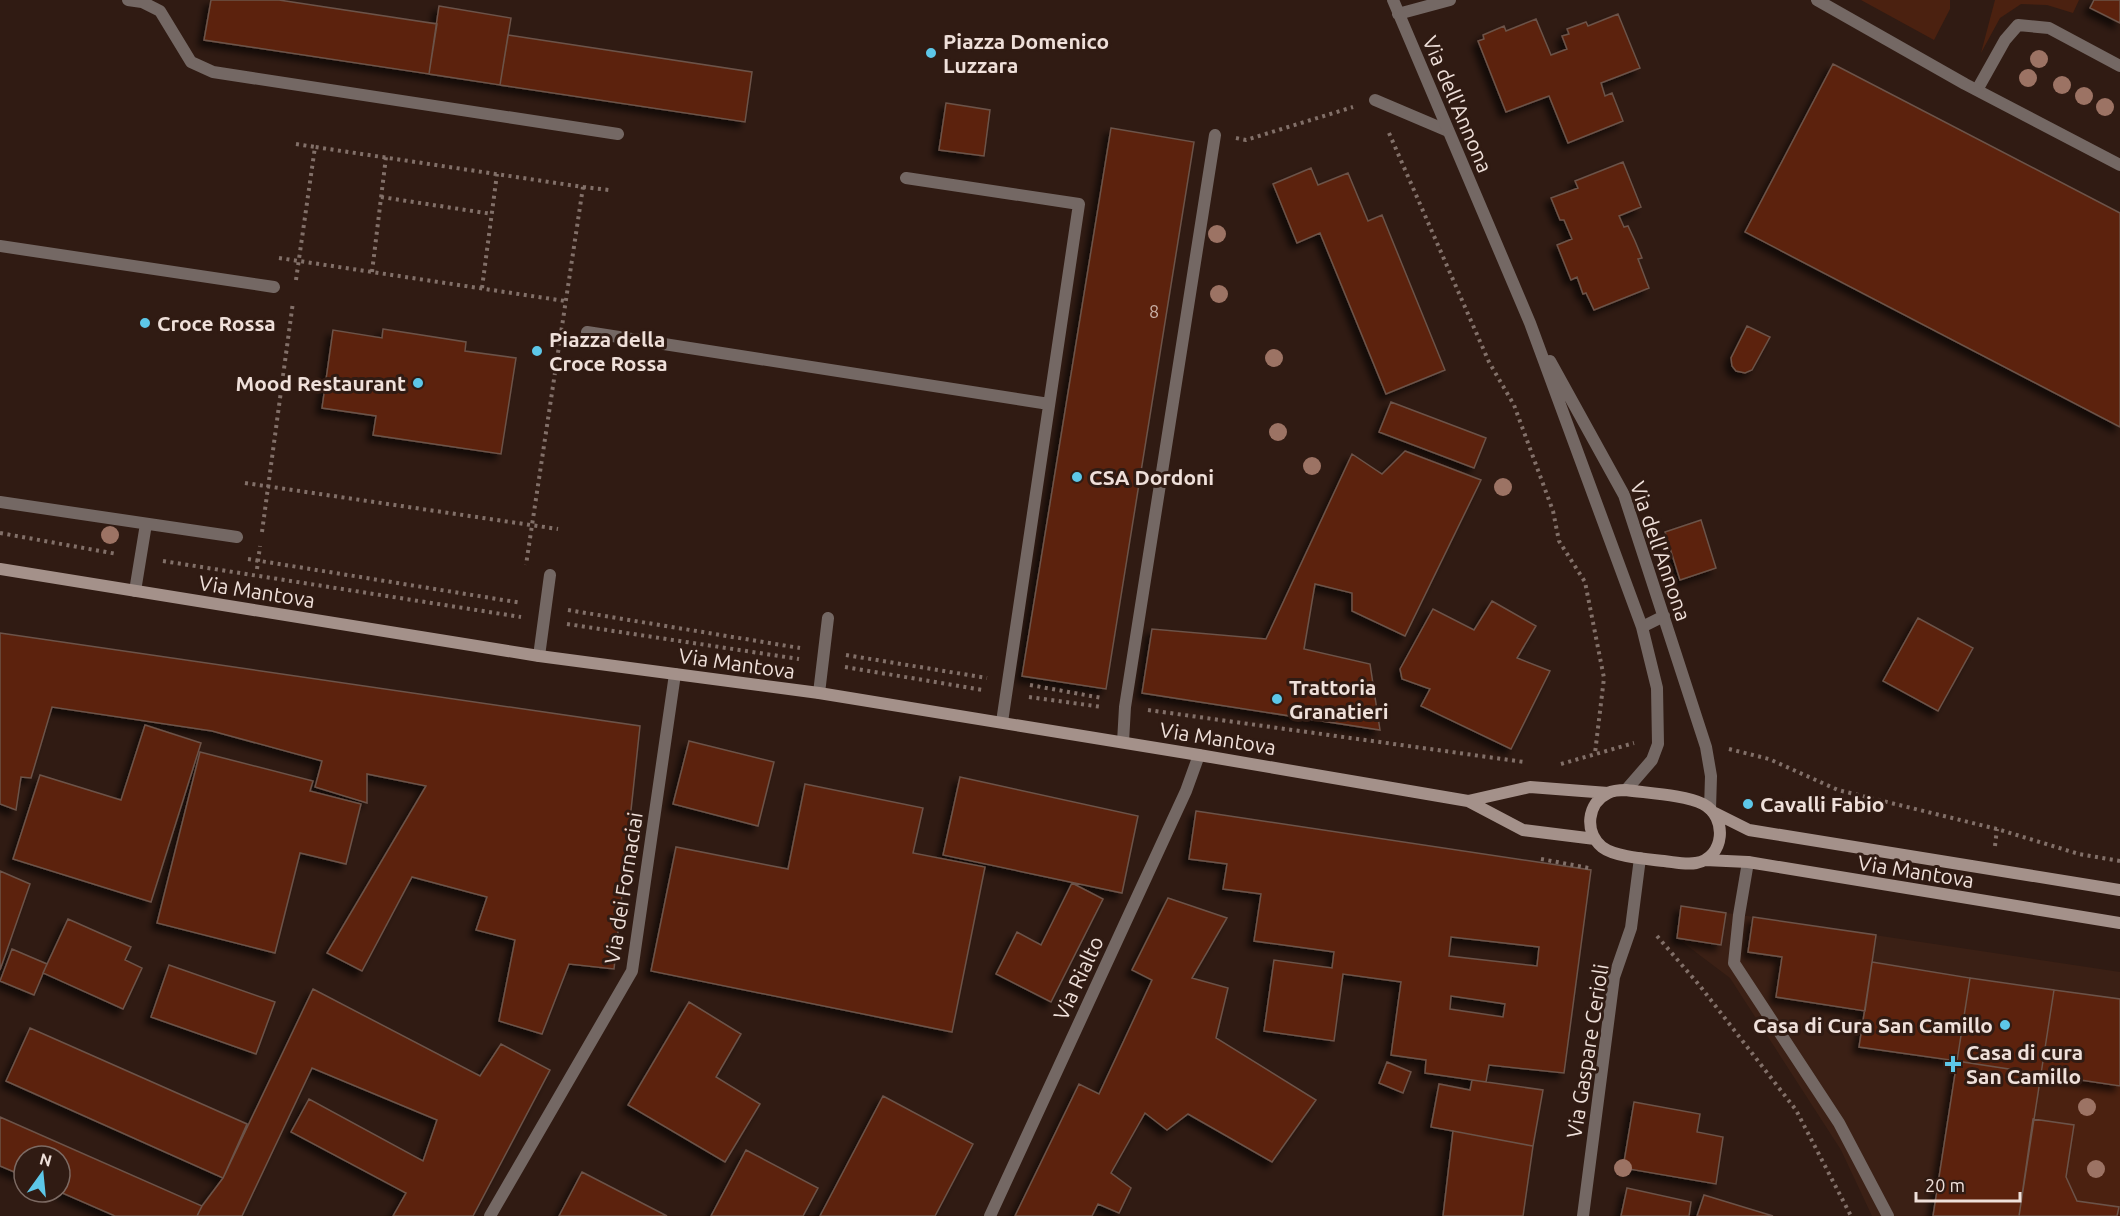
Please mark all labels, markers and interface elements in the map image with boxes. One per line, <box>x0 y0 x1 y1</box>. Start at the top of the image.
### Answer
place label: Piazza Domenico Luzzara <box>943 29 1109 77</box>
street label: Via dell'Annona <box>1418 32 1498 176</box>
marker: Piazza Domenico Luzzara <box>924 46 938 60</box>
house number: 8 <box>1149 301 1159 321</box>
place label: Croce Rossa <box>157 311 276 335</box>
marker: Croce Rossa <box>138 316 152 330</box>
place label: Piazza della Croce Rossa <box>549 327 668 375</box>
marker: Piazza della Croce Rossa <box>530 344 544 358</box>
place label: Mood Restaurant <box>235 371 406 395</box>
marker: Mood Restaurant <box>411 376 425 390</box>
place label: CSA Dordoni <box>1089 465 1214 489</box>
marker: CSA Dordoni <box>1070 470 1084 484</box>
street label: Via dell'Annona <box>1626 478 1696 624</box>
street label: Via Mantova <box>197 570 317 612</box>
street label: Via Mantova <box>677 643 797 683</box>
place label: Trattoria Granatieri <box>1289 675 1389 723</box>
marker: Trattoria Granatieri <box>1270 692 1284 706</box>
street label: Via Mantova <box>1158 717 1278 759</box>
place label: Cavalli Fabio <box>1760 792 1884 816</box>
marker: Cavalli Fabio <box>1741 797 1755 811</box>
street label: Via dei Fornaciai <box>599 810 647 966</box>
street label: Via Mantova <box>1856 850 1976 892</box>
street label: Via Rialto <box>1048 932 1108 1024</box>
street label: Via Gaspare Cerioli <box>1561 962 1613 1140</box>
place label: Casa di Cura San Camillo <box>1753 1013 1993 1037</box>
marker: Casa di Cura San Camillo <box>1998 1018 2012 1032</box>
place label: Casa di cura San Camillo <box>1966 1040 2083 1088</box>
marker: Casa di cura San Camillo <box>1944 1055 1962 1073</box>
north arrow <box>12 1144 72 1204</box>
text: N <box>38 1149 54 1170</box>
scale bar <box>1916 1165 2020 1203</box>
text: 20 m <box>1925 1175 1965 1195</box>

